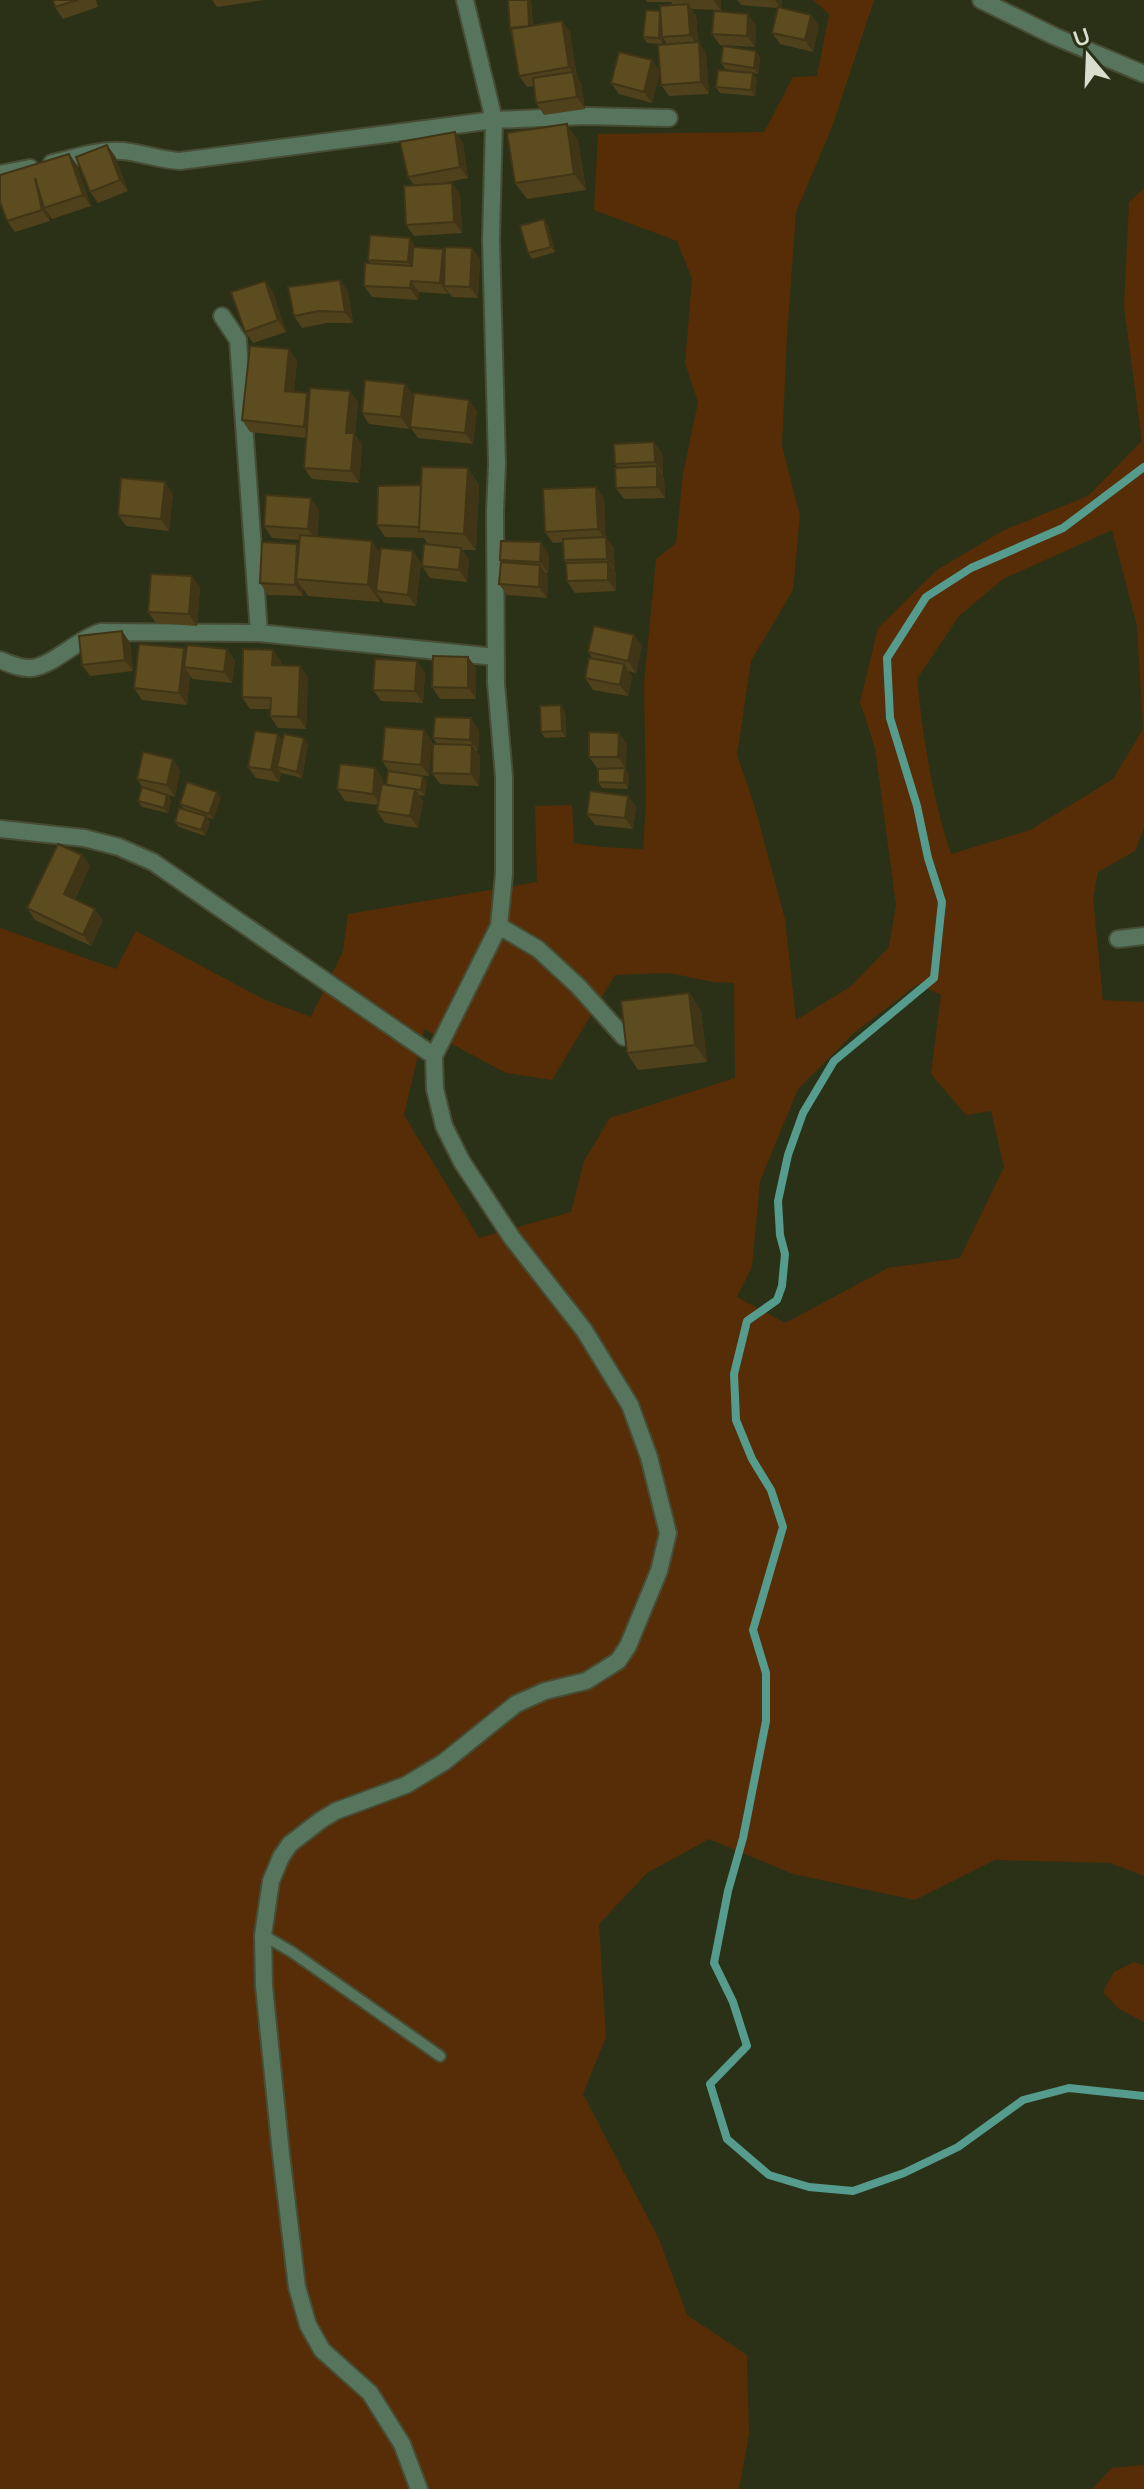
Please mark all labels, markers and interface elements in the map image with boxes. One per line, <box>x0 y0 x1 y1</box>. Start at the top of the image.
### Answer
north arrow <box>1048 16 1128 96</box>
text: U <box>1069 21 1094 53</box>

